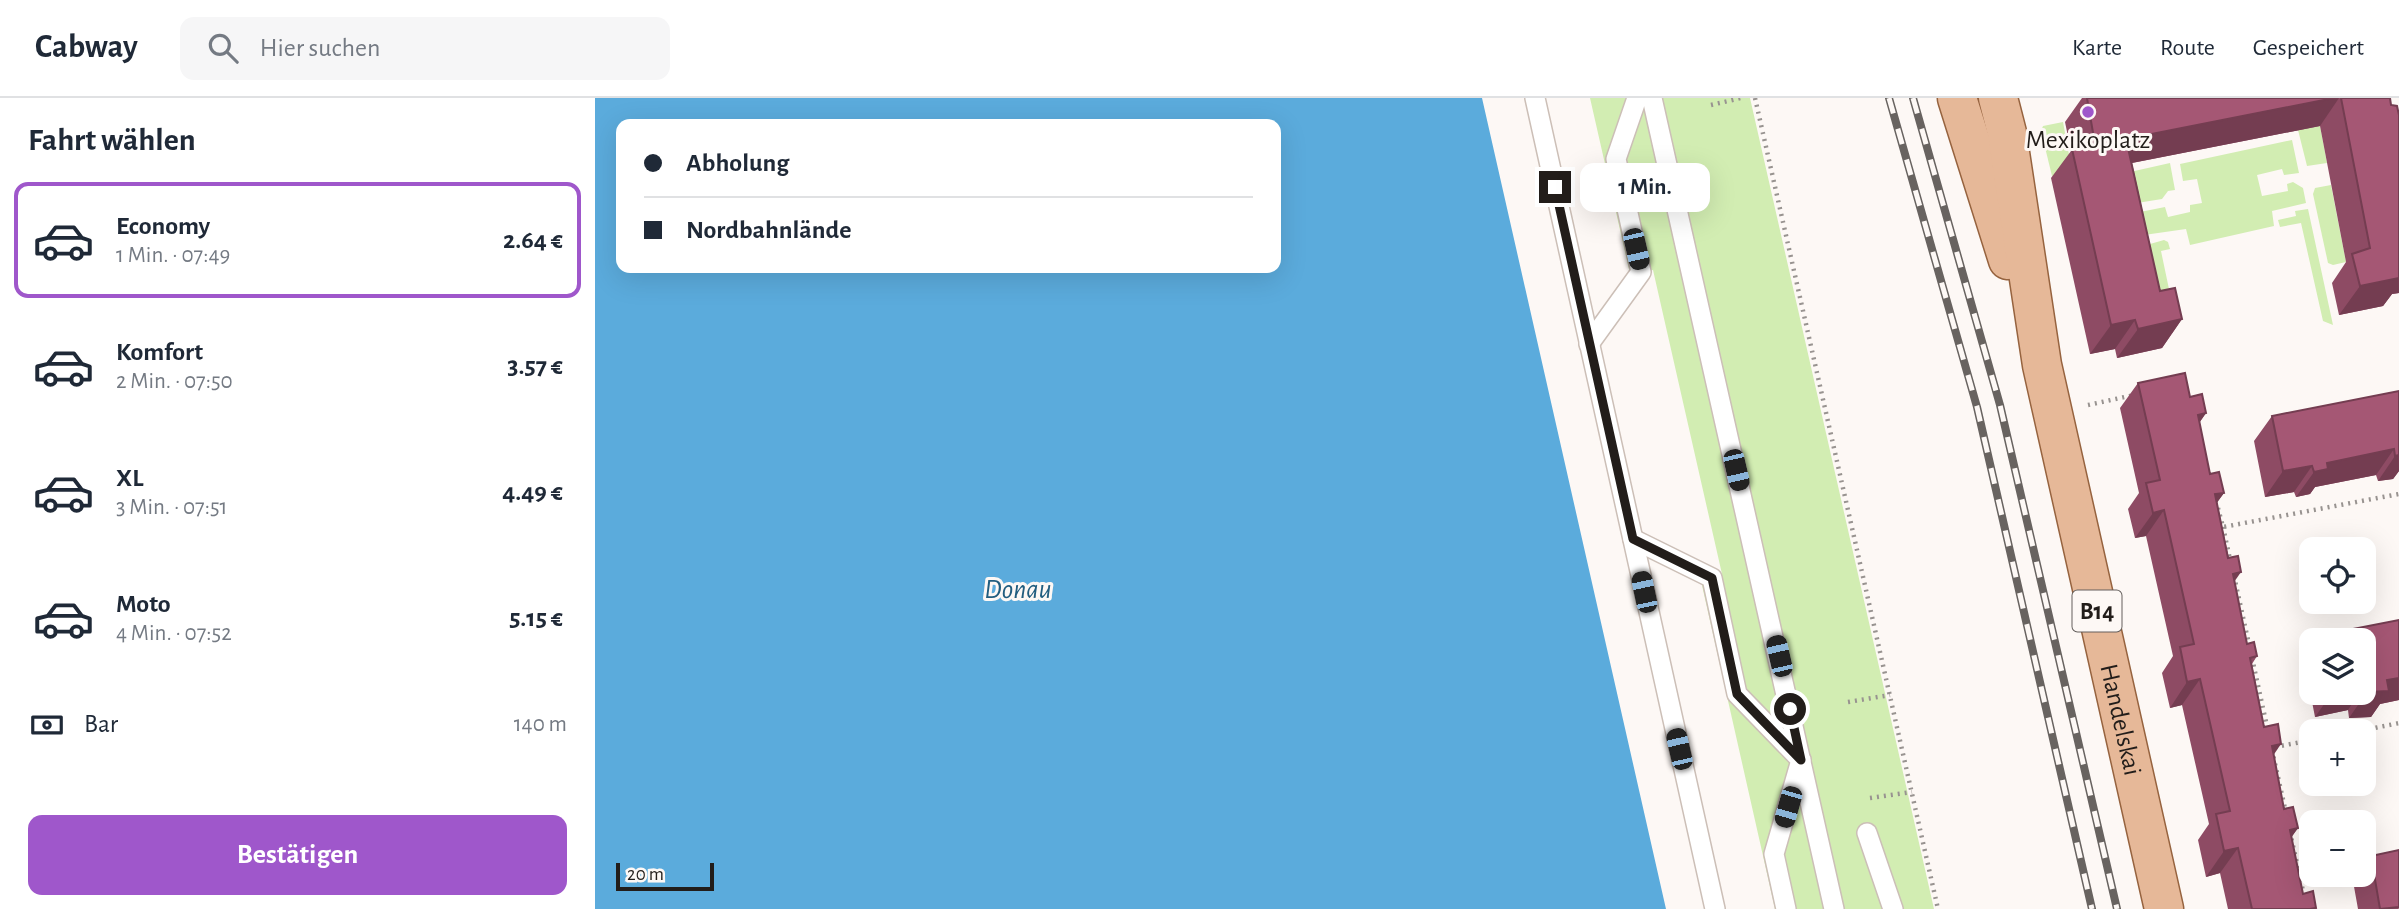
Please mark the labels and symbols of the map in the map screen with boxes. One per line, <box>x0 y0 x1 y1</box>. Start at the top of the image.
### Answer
marker: Mexikoplatz <box>2080 104 2096 120</box>
place label: Mexikoplatz <box>2026 127 2150 153</box>
callout: 1 Min. <box>1579 162 1709 212</box>
route end <box>1539 171 1571 203</box>
car <box>1622 226 1651 272</box>
car <box>1722 447 1751 493</box>
car <box>1630 569 1659 615</box>
water label: Donau <box>984 576 1052 604</box>
road number: B14 <box>2073 590 2121 632</box>
car <box>1765 633 1794 679</box>
street label: Handelskai <box>2095 661 2146 778</box>
route start <box>1774 693 1806 725</box>
car <box>1665 726 1694 772</box>
car <box>1773 784 1804 830</box>
scale bar <box>616 860 714 892</box>

